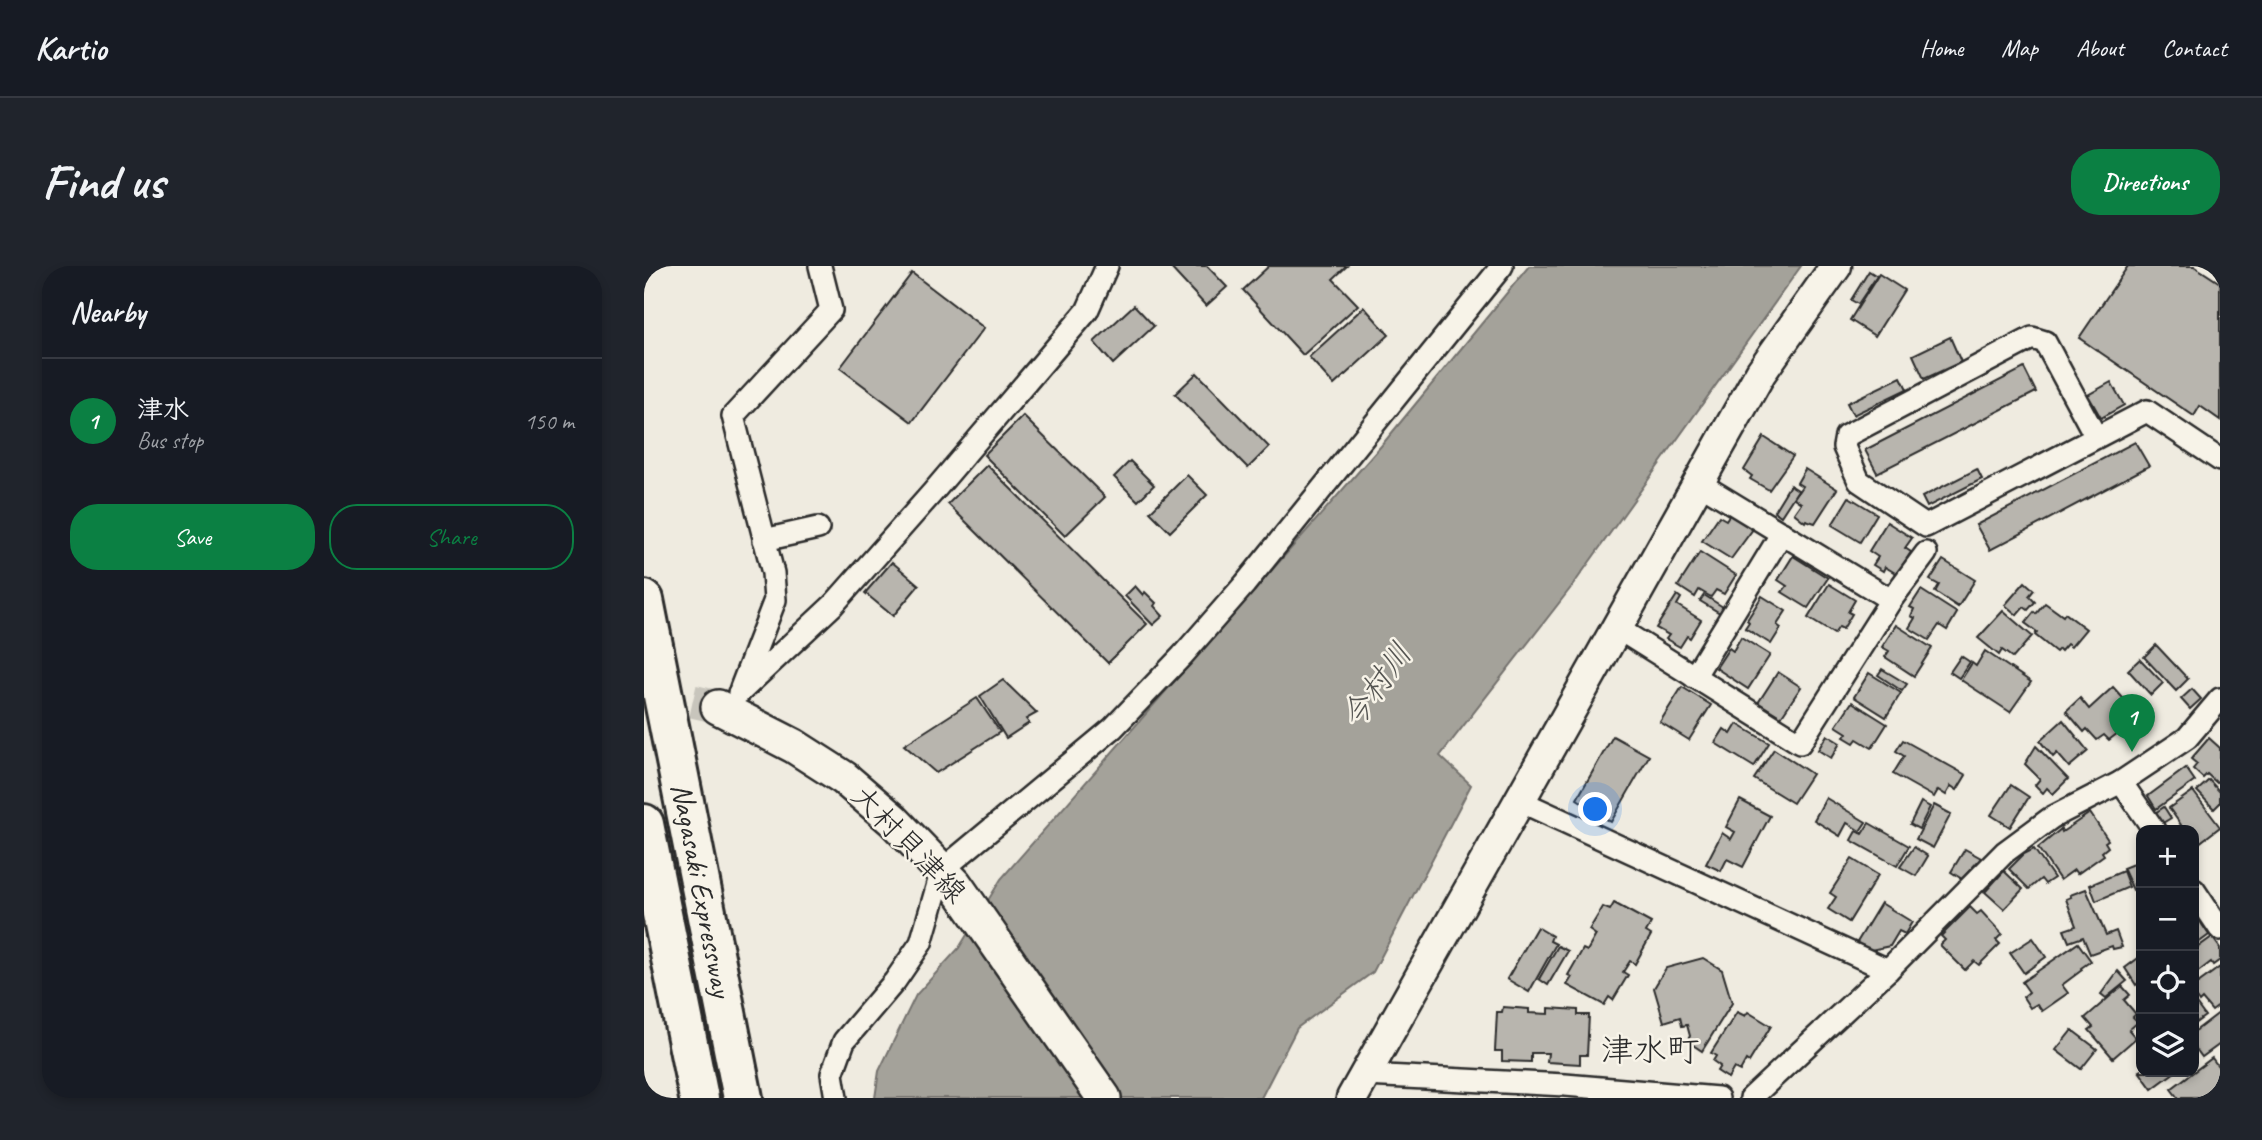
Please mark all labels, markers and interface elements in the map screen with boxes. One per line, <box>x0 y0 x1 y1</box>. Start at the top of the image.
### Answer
text: Kartio <box>35 27 106 69</box>
text: Home <box>1920 33 1963 63</box>
text: Map <box>2001 33 2038 63</box>
text: About <box>2076 33 2124 63</box>
text: Contact <box>2162 33 2227 63</box>
button: Directions <box>2071 149 2220 215</box>
text: Find us <box>42 151 164 213</box>
text: Nearby <box>70 293 146 331</box>
text: 津水 <box>137 393 189 426</box>
text: 1 <box>88 407 98 436</box>
text: 150 m <box>525 407 574 436</box>
text: Bus stop <box>137 426 203 455</box>
button: Save <box>70 504 315 570</box>
button: Share <box>329 504 574 570</box>
water label: 今村川 <box>1332 634 1421 736</box>
pin: 1 <box>2109 694 2155 752</box>
street label: 大村貝津線 <box>843 777 975 911</box>
street label: Nagasaki Expressway <box>663 780 742 1003</box>
your location <box>1578 792 1612 826</box>
map controls <box>2136 825 2199 1077</box>
button: + <box>2136 825 2199 888</box>
button: − <box>2136 888 2199 951</box>
button: locate <box>2136 951 2199 1014</box>
button: layers <box>2136 1014 2199 1077</box>
district label: 津水町 <box>1601 1029 1700 1071</box>

